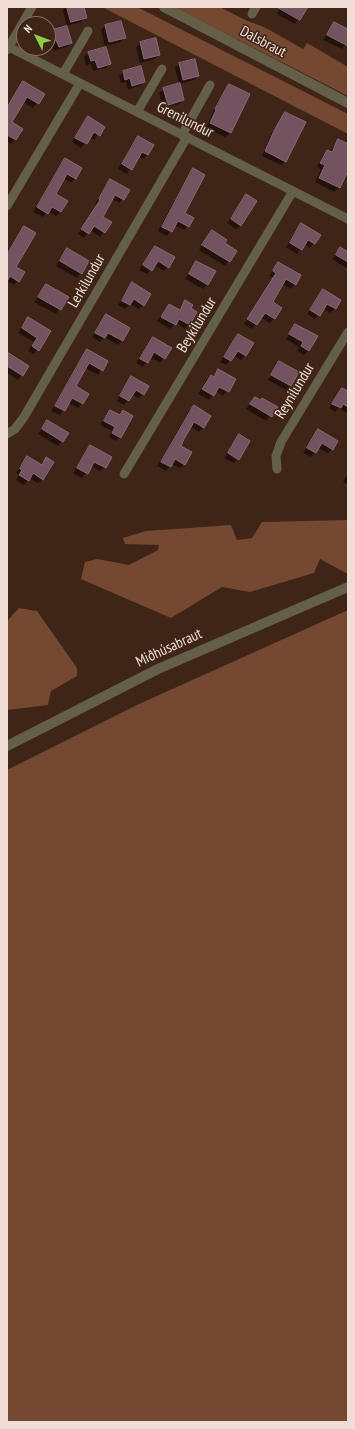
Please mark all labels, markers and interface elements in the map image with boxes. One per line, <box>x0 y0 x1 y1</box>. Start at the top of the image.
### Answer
north arrow <box>16 16 56 56</box>
text: N <box>21 22 35 36</box>
street label: Dalsbraut <box>237 22 289 62</box>
street label: Grenilundur <box>154 98 216 142</box>
street label: Lerkilundur <box>65 251 109 311</box>
street label: Beykilundur <box>173 294 221 356</box>
street label: Reynilundur <box>271 360 319 422</box>
street label: Miðhúsabraut <box>133 625 205 671</box>

